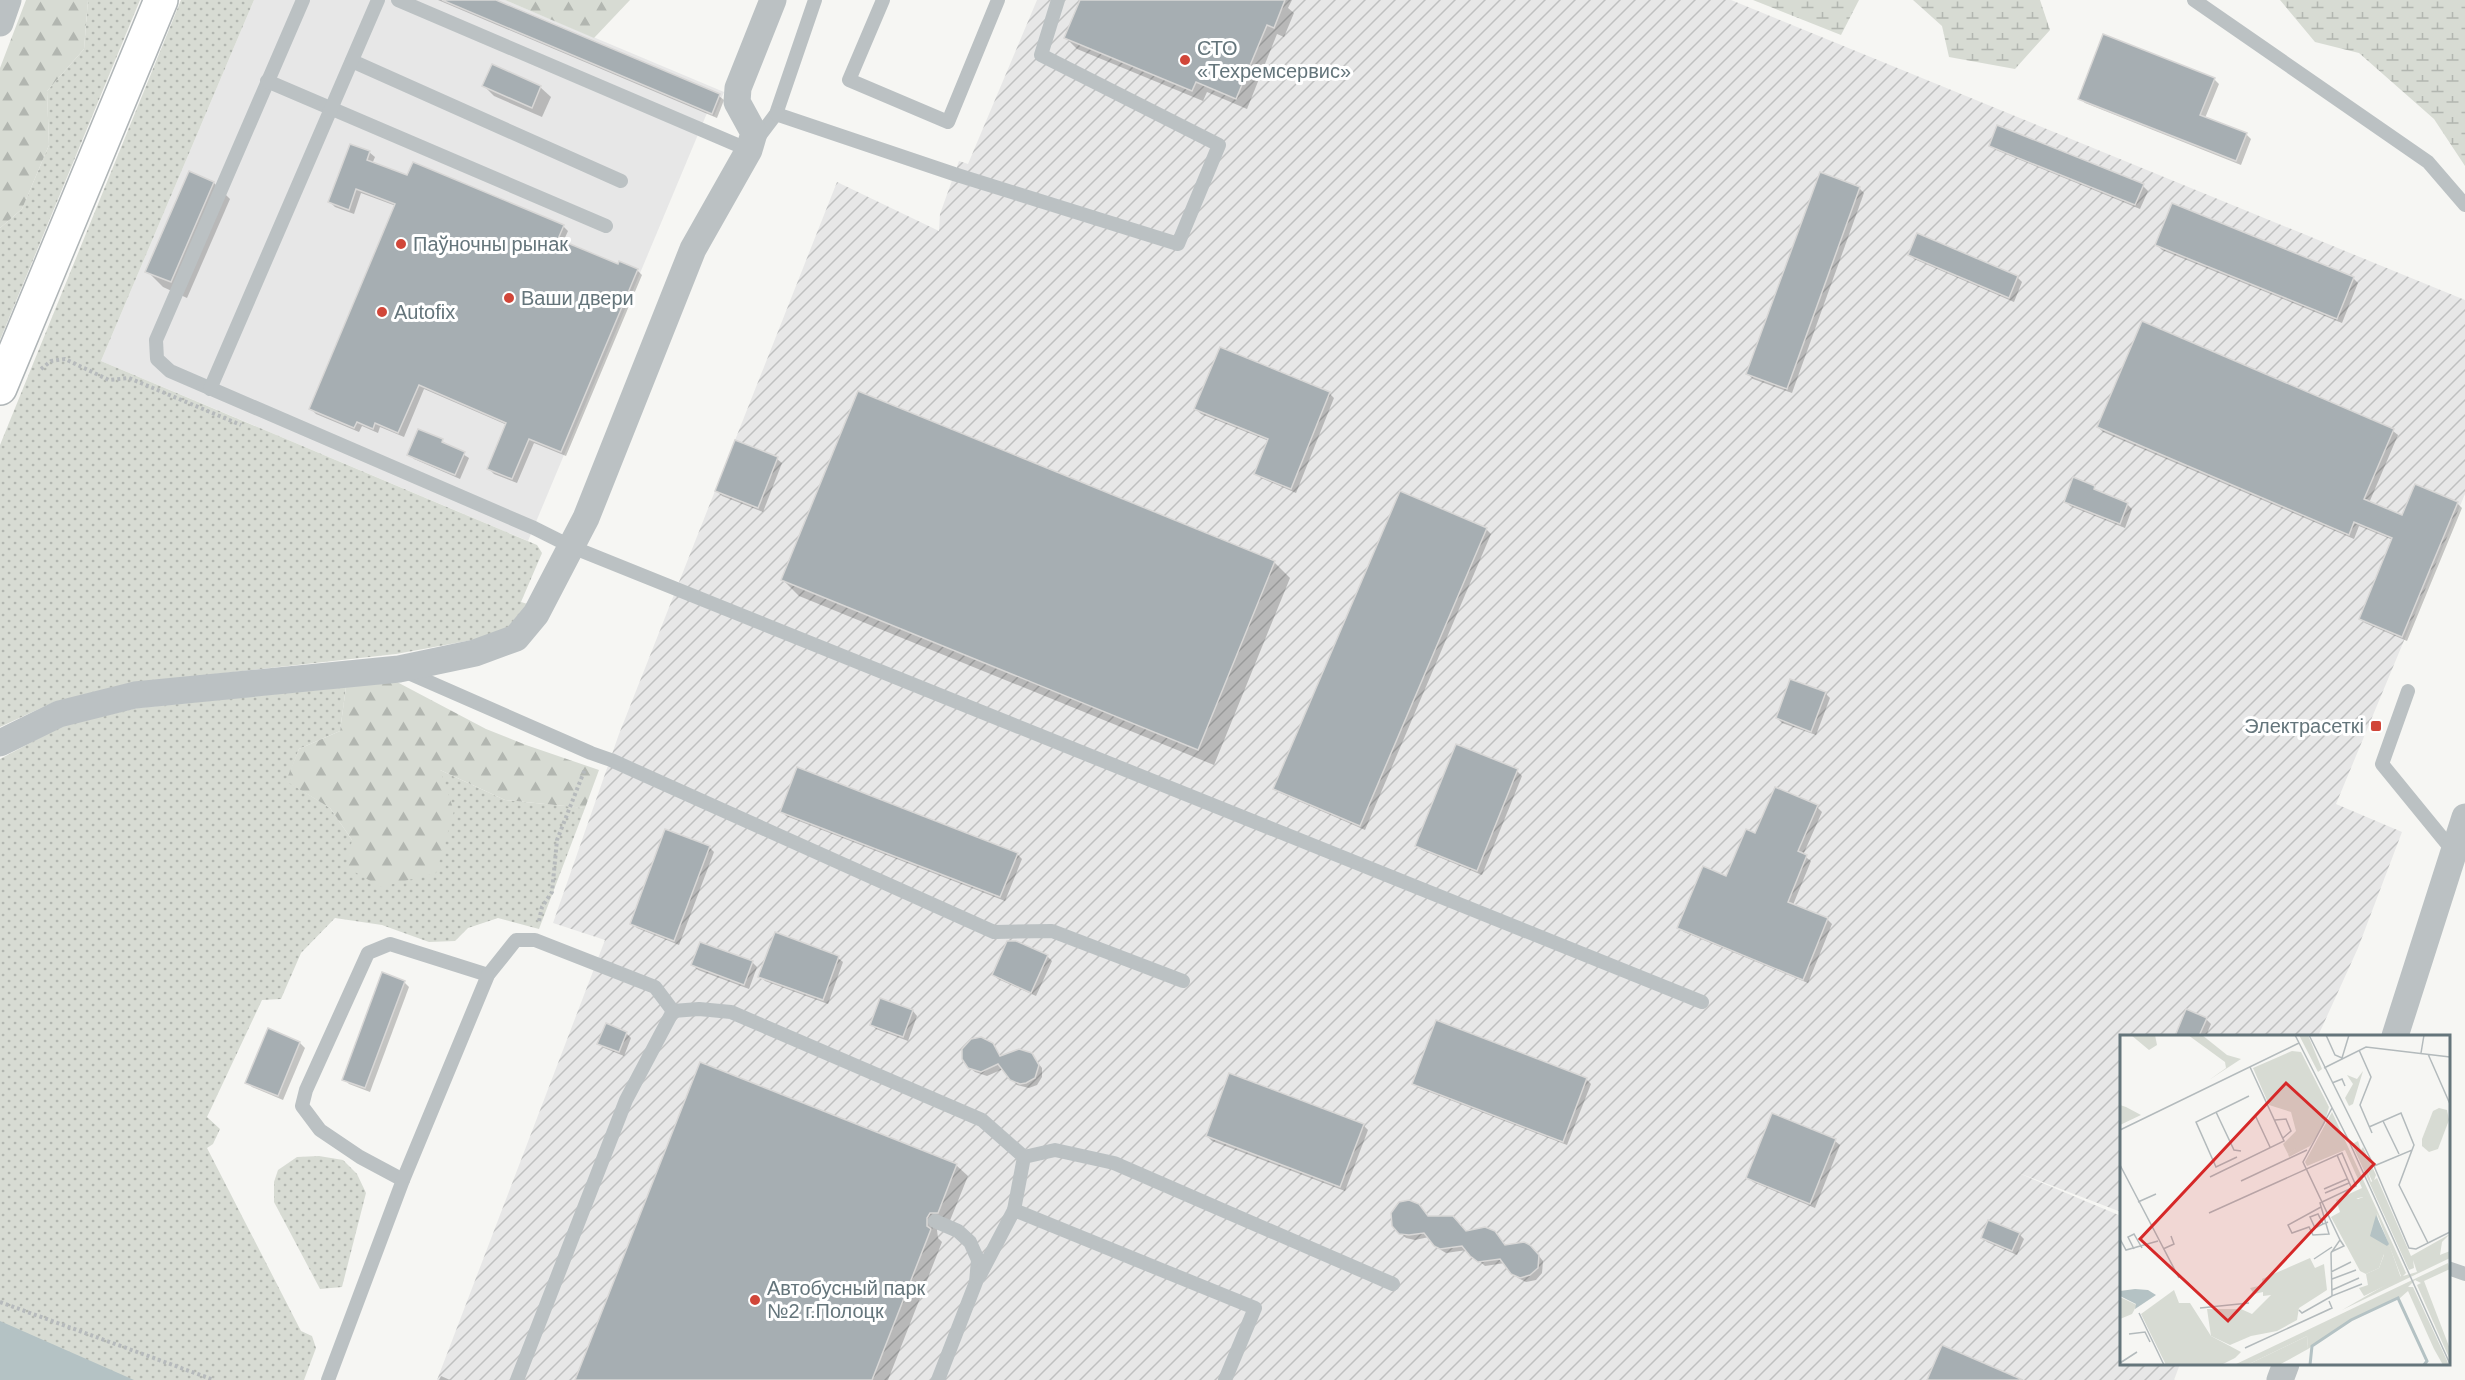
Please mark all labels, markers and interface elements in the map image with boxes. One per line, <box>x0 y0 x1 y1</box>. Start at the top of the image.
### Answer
place label: СТО «Техремсервис» <box>1197 37 1351 82</box>
marker: СТО «Техремсервис» <box>1178 53 1192 67</box>
place label: Паўночны рынак <box>413 233 568 255</box>
marker: Паўночны рынак <box>394 237 408 251</box>
place label: Ваши двери <box>521 287 634 309</box>
marker: Ваши двери <box>502 291 516 305</box>
place label: Autofix <box>394 301 455 323</box>
marker: Autofix <box>375 305 389 319</box>
place label: Электрасеткі <box>2244 715 2364 737</box>
marker: Электрасеткі <box>2369 719 2383 733</box>
inset map <box>2120 1035 2450 1365</box>
place label: Автобусный парк №2 г.Полоцк <box>767 1277 926 1322</box>
marker: Автобусный парк №2 г.Полоцк <box>748 1293 762 1307</box>

